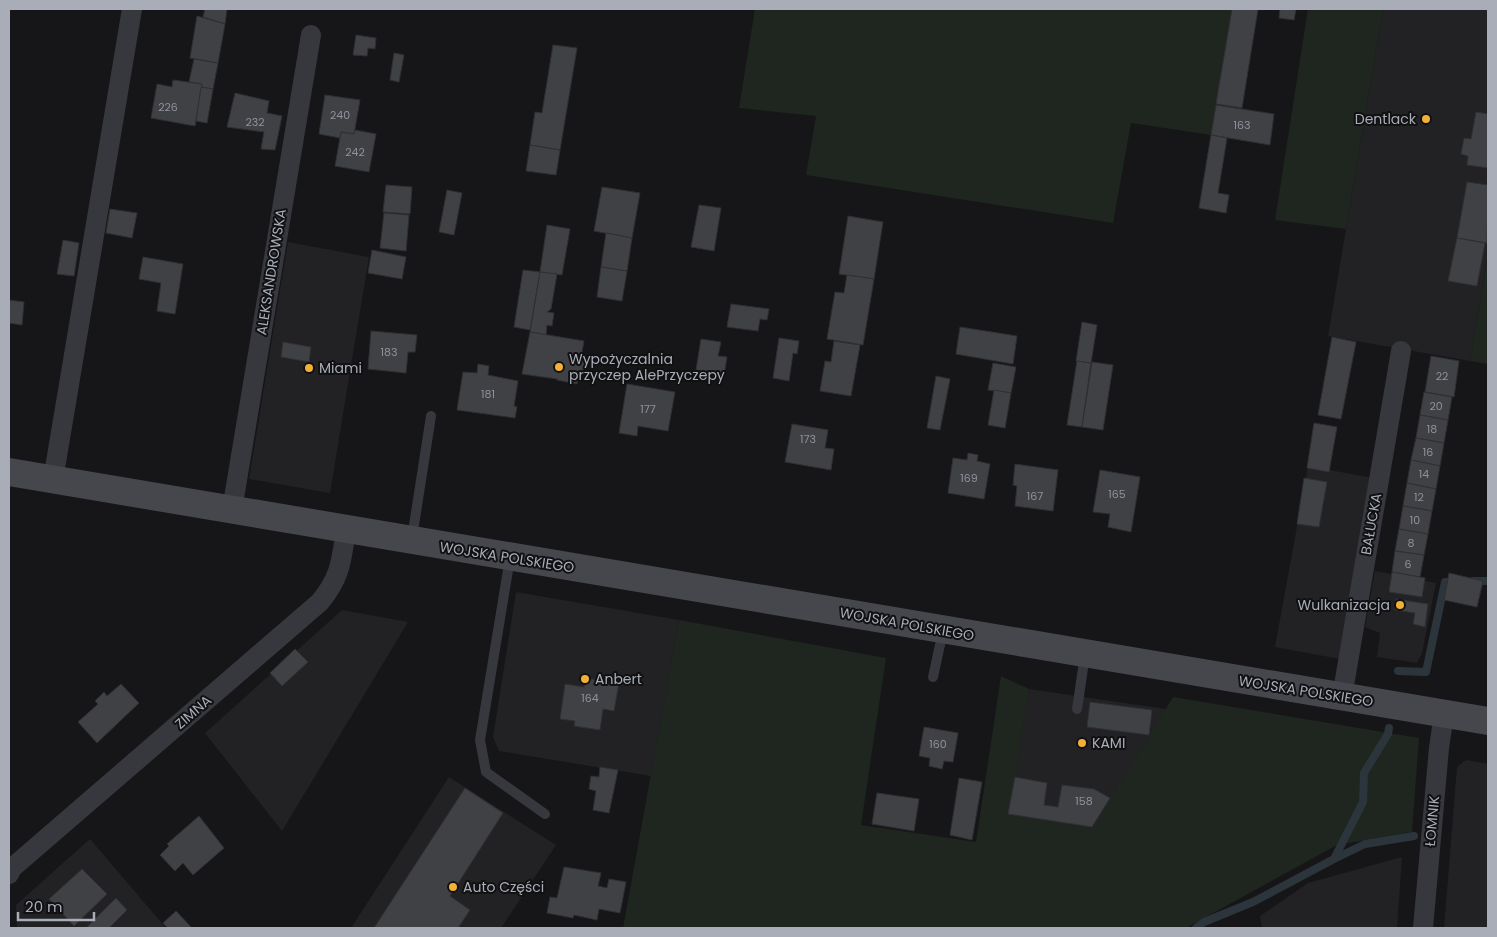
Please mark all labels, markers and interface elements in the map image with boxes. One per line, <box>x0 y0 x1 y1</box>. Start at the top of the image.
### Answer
house number: 226 <box>158 99 178 115</box>
house number: 240 <box>330 107 350 123</box>
place label: Dentlack <box>1355 109 1417 129</box>
marker: Dentlack <box>1420 113 1432 125</box>
house number: 232 <box>245 114 265 130</box>
house number: 163 <box>1234 117 1250 133</box>
house number: 242 <box>345 144 365 160</box>
street label: ALEKSANDROWSKA <box>251 207 291 337</box>
house number: 183 <box>381 344 397 360</box>
place label: Wypożyczalnia przyczep AlePrzyczepy <box>569 349 725 385</box>
place label: Miami <box>319 358 362 378</box>
marker: Wypożyczalnia przyczep AlePrzyczepy <box>553 361 565 373</box>
marker: Miami <box>303 362 315 374</box>
house number: 22 <box>1436 368 1448 384</box>
house number: 181 <box>481 386 495 402</box>
house number: 20 <box>1429 398 1443 414</box>
house number: 177 <box>640 401 656 417</box>
house number: 18 <box>1427 421 1437 437</box>
house number: 173 <box>800 431 816 447</box>
house number: 16 <box>1423 444 1433 460</box>
house number: 14 <box>1419 466 1429 482</box>
house number: 169 <box>960 470 978 486</box>
house number: 165 <box>1108 486 1126 502</box>
house number: 167 <box>1027 488 1043 504</box>
house number: 12 <box>1414 489 1424 505</box>
street label: BAŁUCKA <box>1356 492 1386 556</box>
house number: 10 <box>1410 512 1420 528</box>
house number: 8 <box>1408 535 1415 551</box>
street label: WOJSKA POLSKIEGO <box>438 536 576 578</box>
house number: 6 <box>1405 556 1412 572</box>
place label: Wulkanizacja <box>1298 595 1390 615</box>
marker: Wulkanizacja <box>1394 599 1406 611</box>
street label: WOJSKA POLSKIEGO <box>838 602 976 646</box>
place label: Anbert <box>595 669 642 689</box>
street label: WOJSKA POLSKIEGO <box>1237 670 1375 712</box>
marker: Anbert <box>579 673 591 685</box>
house number: 164 <box>581 690 599 706</box>
street label: ZIMNA <box>170 691 216 733</box>
place label: KAMI <box>1092 733 1125 753</box>
house number: 160 <box>929 736 947 752</box>
marker: KAMI <box>1076 737 1088 749</box>
house number: 158 <box>1075 793 1093 809</box>
street label: ŁOMNIK <box>1420 794 1444 847</box>
place label: Auto Części <box>463 877 544 897</box>
marker: Auto Części <box>447 881 459 893</box>
scale bar <box>18 890 94 922</box>
text: 20 m <box>25 896 63 917</box>

